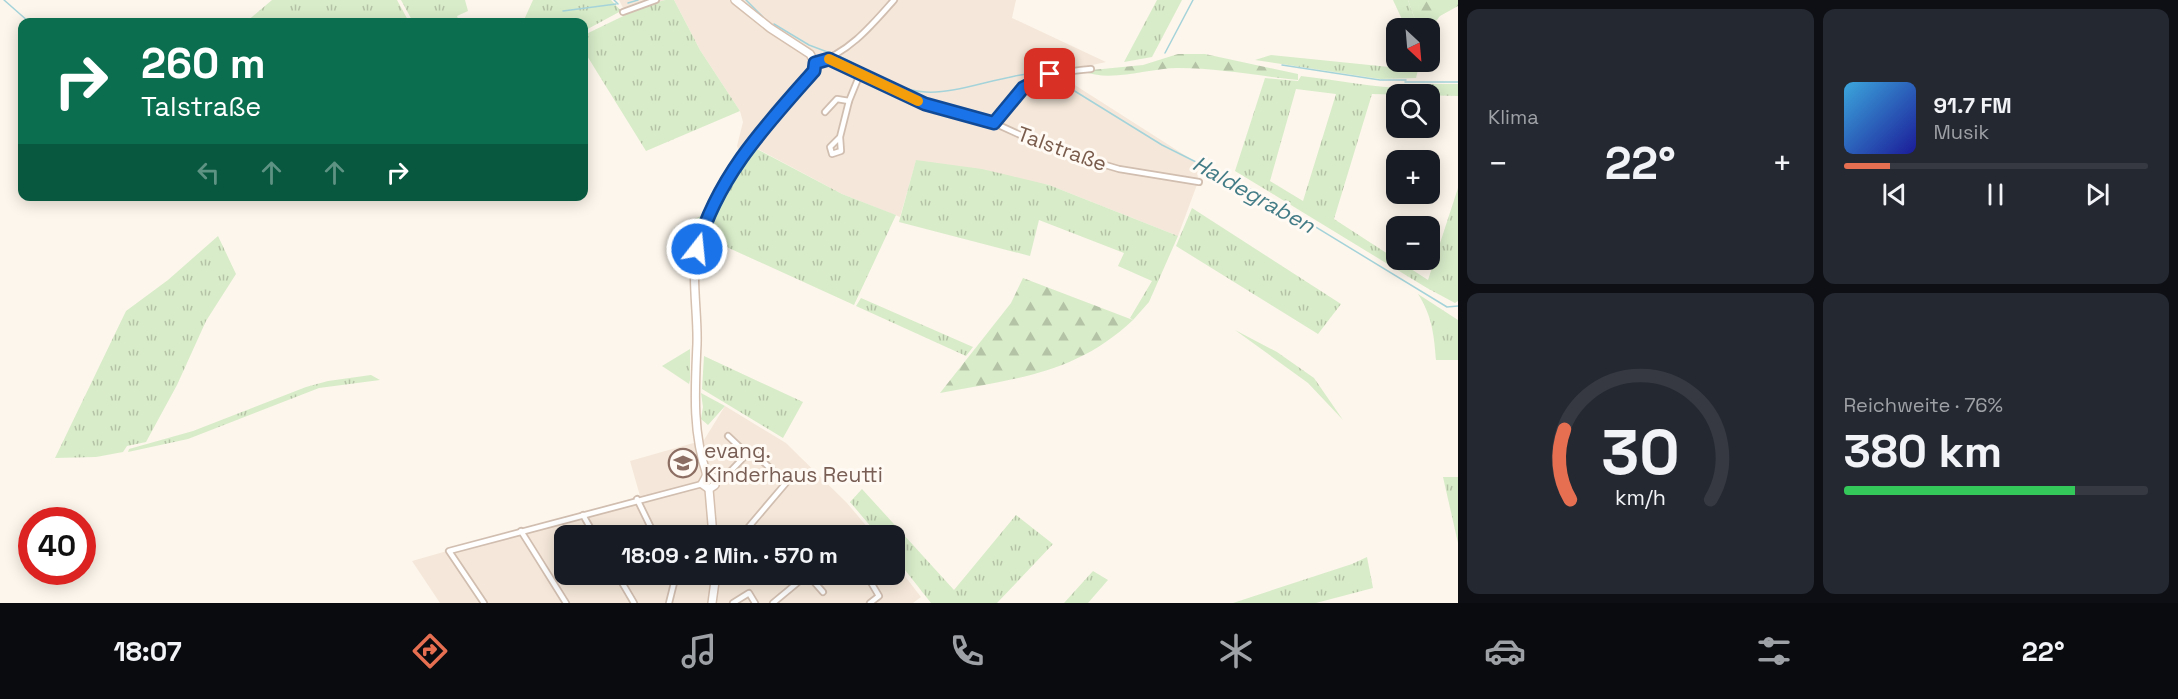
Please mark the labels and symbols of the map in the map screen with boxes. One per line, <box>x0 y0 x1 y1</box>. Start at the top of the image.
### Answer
north arrow <box>1386 18 1440 72</box>
pin <box>1024 48 1075 99</box>
street label: Talstraße <box>1014 120 1111 177</box>
water label: Haldegraben <box>1188 149 1320 239</box>
position arrow <box>665 217 729 281</box>
place label: evang. Kinderhaus Reutti <box>704 437 883 488</box>
school or university icon: evang. Kinderhaus Reutti <box>667 447 699 479</box>
speed limit sign: 40 <box>18 507 96 585</box>

